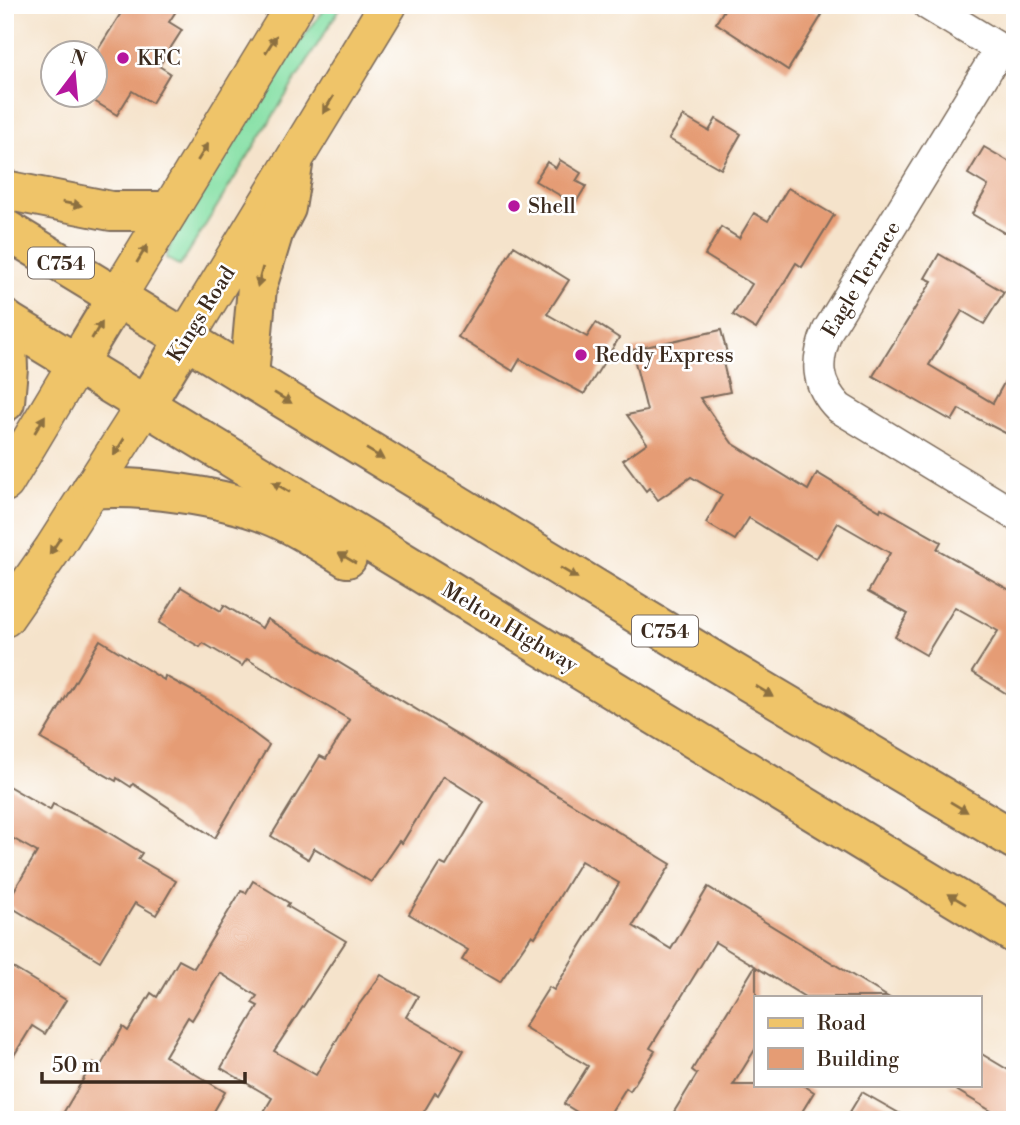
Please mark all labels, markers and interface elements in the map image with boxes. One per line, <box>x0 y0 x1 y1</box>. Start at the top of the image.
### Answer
one-way arrow <box>264 34 277 54</box>
north arrow <box>38 38 108 108</box>
text: N <box>68 45 89 72</box>
place label: KFC <box>137 46 181 72</box>
marker: KFC <box>115 50 131 66</box>
one-way arrow <box>322 96 334 115</box>
one-way arrow <box>196 142 209 162</box>
place label: Shell <box>528 194 576 220</box>
marker: Shell <box>506 198 522 214</box>
one-way arrow <box>61 199 83 210</box>
street label: Eagle Terrace <box>817 217 907 342</box>
one-way arrow <box>136 244 148 263</box>
road number: C754 <box>28 247 94 278</box>
street label: Kings Road <box>162 262 241 367</box>
one-way arrow <box>254 267 264 288</box>
one-way arrow <box>90 321 103 340</box>
place label: Reddy Express <box>595 343 734 369</box>
marker: Reddy Express <box>573 347 589 363</box>
one-way arrow <box>273 392 292 405</box>
one-way arrow <box>34 415 47 434</box>
one-way arrow <box>112 437 125 456</box>
one-way arrow <box>365 448 384 461</box>
one-way arrow <box>271 480 290 493</box>
one-way arrow <box>49 537 62 556</box>
one-way arrow <box>338 552 357 564</box>
one-way arrow <box>560 566 579 579</box>
street label: Melton Highway <box>437 577 583 679</box>
road number: C754 <box>632 616 698 646</box>
one-way arrow <box>754 685 773 697</box>
one-way arrow <box>950 801 969 813</box>
one-way arrow <box>947 892 966 905</box>
legend <box>754 996 982 1086</box>
text: Road <box>817 1011 866 1037</box>
scale bar <box>42 1041 245 1085</box>
text: Building <box>816 1047 899 1073</box>
text: 50 m <box>52 1053 100 1079</box>

